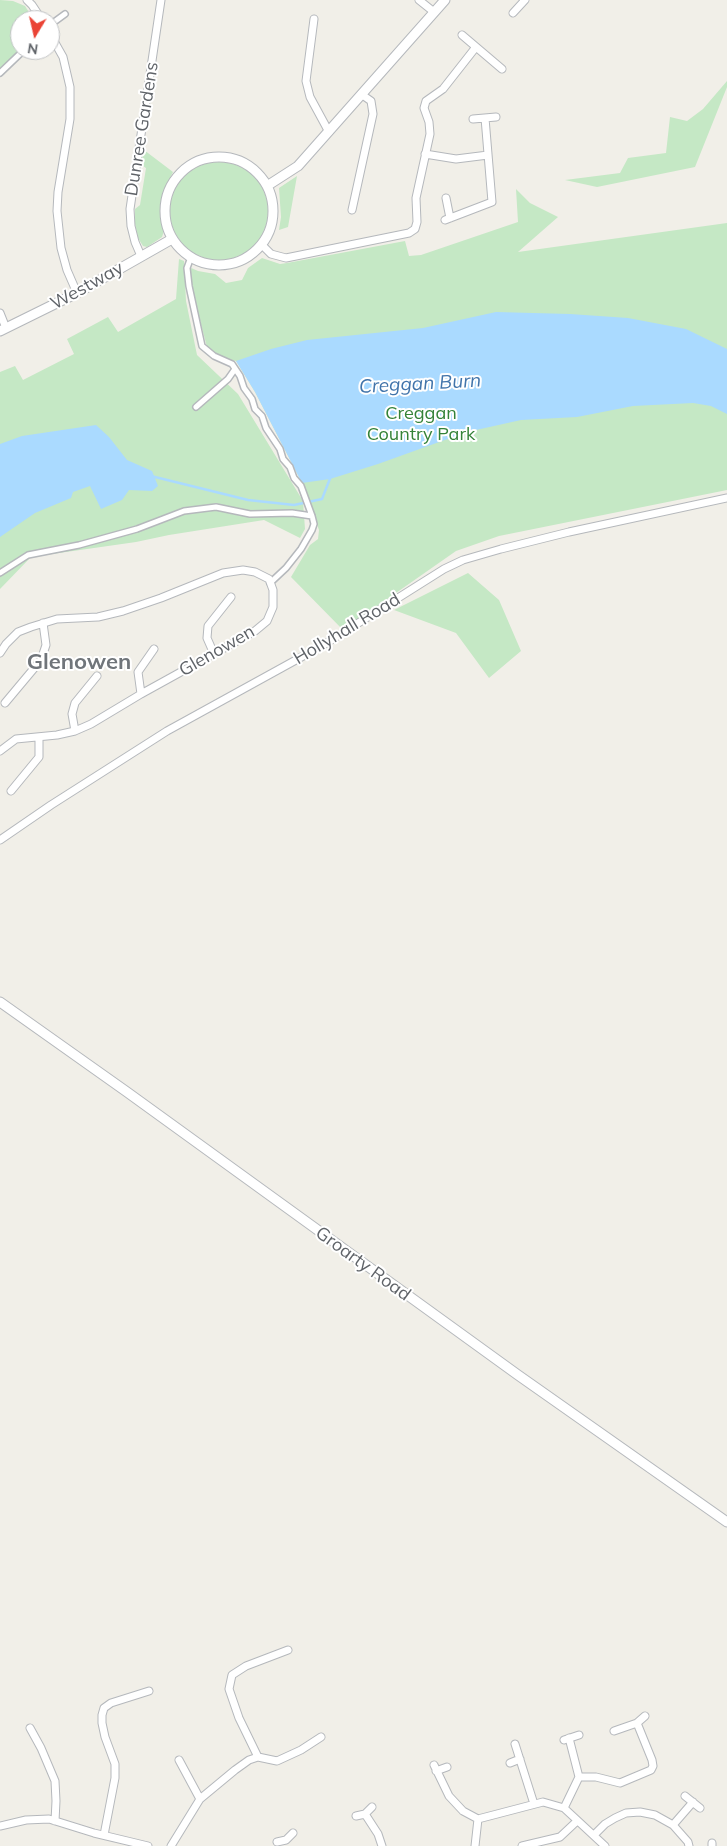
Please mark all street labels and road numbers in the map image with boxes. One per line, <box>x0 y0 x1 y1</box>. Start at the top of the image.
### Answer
street label: Dunree Gardens <box>121 60 163 198</box>
street label: Westway <box>47 257 127 315</box>
street label: Hollyhall Road <box>290 589 404 669</box>
street label: Glenowen <box>175 621 259 681</box>
street label: Groarty Road <box>311 1222 415 1306</box>

